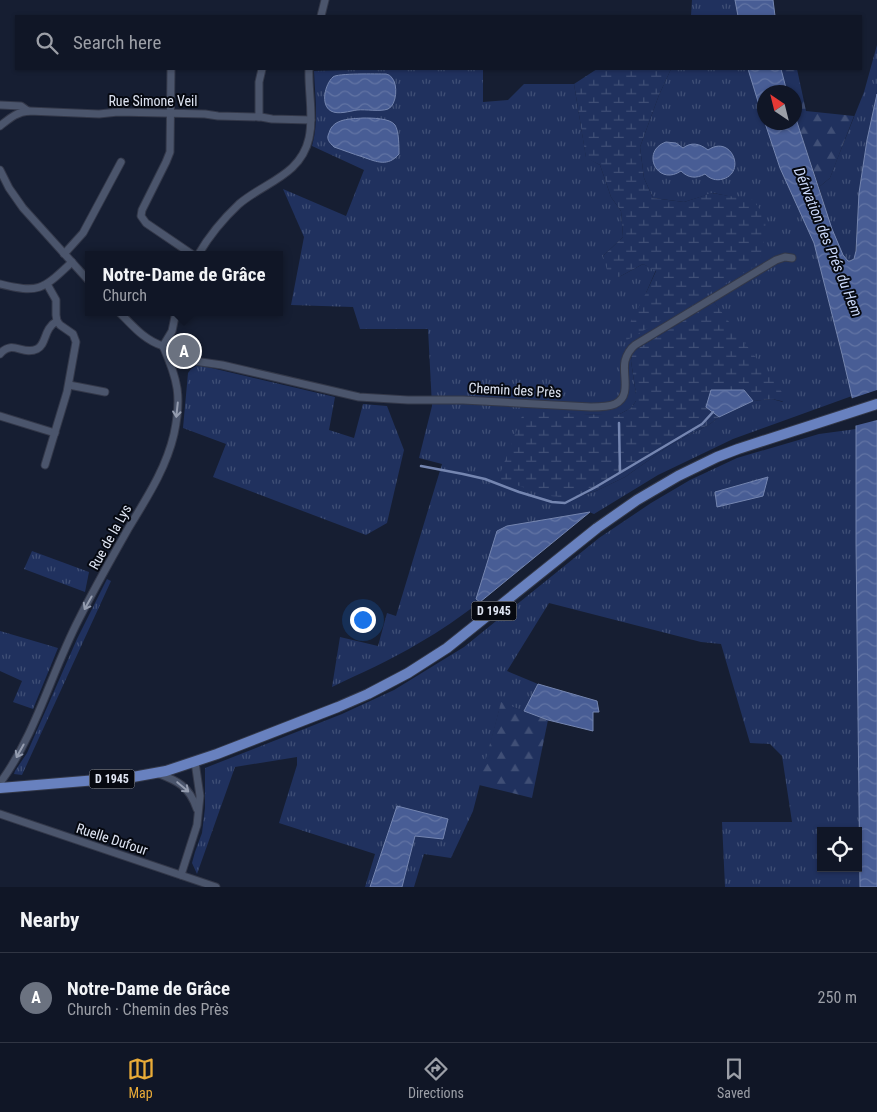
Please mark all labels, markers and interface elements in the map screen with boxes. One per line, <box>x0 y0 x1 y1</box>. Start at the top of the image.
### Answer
search box <box>15 15 862 70</box>
icon: search <box>33 29 61 57</box>
text: Search here <box>73 31 161 54</box>
north arrow <box>757 85 802 130</box>
street label: Rue Simone Veil <box>108 93 198 109</box>
water label: Dérivation des Prés du Hem <box>790 165 866 319</box>
popup <box>85 251 283 316</box>
text: Notre-Dame de Grâce <box>102 263 266 286</box>
text: Church <box>102 286 147 305</box>
pin: A <box>168 332 200 370</box>
street label: Chemin des Près <box>468 380 562 400</box>
one-way arrow <box>173 402 182 418</box>
street label: Rue de la Lys <box>86 502 134 572</box>
one-way arrow <box>82 596 92 610</box>
road number: D 1945 <box>472 602 516 620</box>
your location <box>350 607 376 633</box>
one-way arrow <box>15 743 24 758</box>
road number: D 1945 <box>90 770 134 789</box>
one-way arrow <box>176 781 189 792</box>
street label: Ruelle Dufour <box>74 820 150 858</box>
map controls <box>817 827 862 872</box>
button: locate <box>817 827 862 872</box>
text: Nearby <box>20 908 79 932</box>
text: Notre-Dame de Grâce <box>67 977 230 1000</box>
text: A <box>31 988 41 1007</box>
text: 250 m <box>818 988 857 1007</box>
text: Church · Chemin des Près <box>67 1000 229 1019</box>
tab: Map <box>127 1055 155 1101</box>
tab: Directions <box>408 1055 464 1101</box>
tab: Saved <box>717 1055 750 1101</box>

